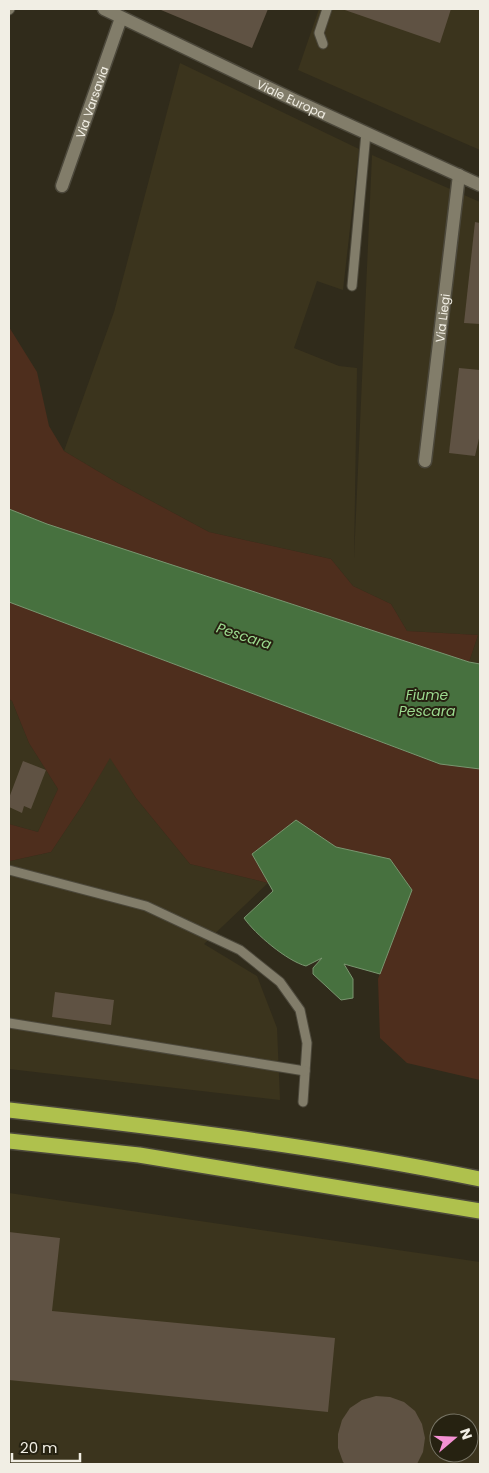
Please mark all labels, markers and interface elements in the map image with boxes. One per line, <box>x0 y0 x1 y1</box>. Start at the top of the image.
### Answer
street label: Via Varsavia <box>71 64 112 140</box>
street label: Viale Europa <box>254 75 329 122</box>
street label: Via Liegi <box>431 293 453 343</box>
water label: Pescara <box>214 618 275 654</box>
water label: Fiume Pescara <box>399 685 456 721</box>
north arrow <box>429 1413 479 1463</box>
text: N <box>455 1426 477 1442</box>
scale bar <box>12 1430 80 1462</box>
text: 20 m <box>20 1437 58 1458</box>

